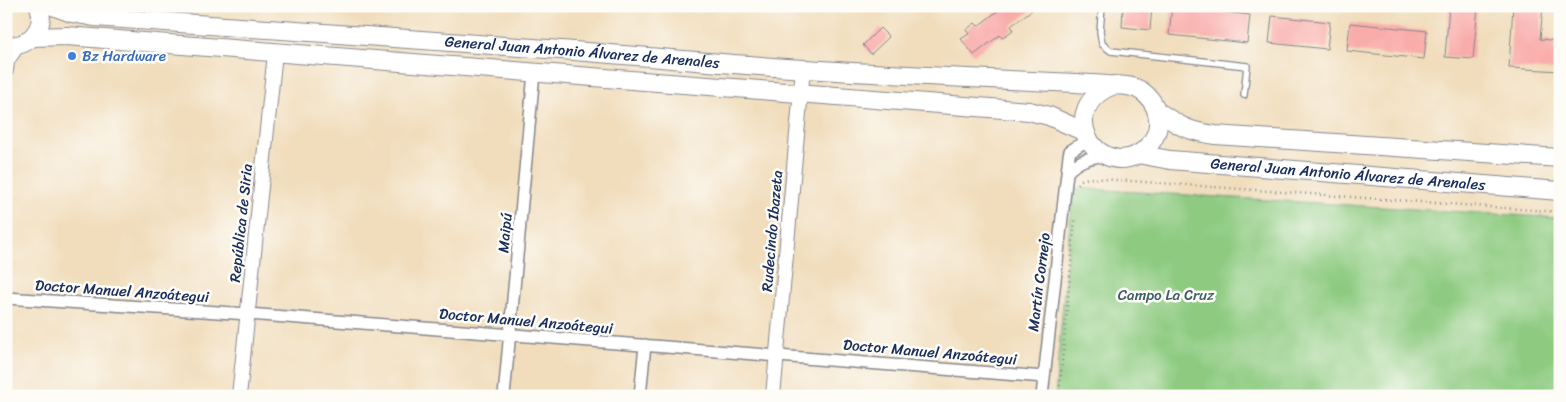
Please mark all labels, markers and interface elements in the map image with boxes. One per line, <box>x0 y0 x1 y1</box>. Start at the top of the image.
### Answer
street label: General Juan Antonio Álvarez de Arenales <box>444 28 721 76</box>
place label: Bz Hardware <box>82 43 166 69</box>
marker: Bz Hardware <box>66 50 78 62</box>
street label: General Juan Antonio Álvarez de Arenales <box>1210 150 1486 198</box>
street label: República de Siria <box>222 162 260 284</box>
street label: Rudecindo Ibazeta <box>754 169 790 293</box>
street label: Maipú <box>490 211 520 254</box>
street label: Martín Cornejo <box>1020 231 1058 333</box>
street label: Doctor Manuel Anzoátegui <box>34 272 211 310</box>
park label: Campo La Cruz <box>1118 282 1215 308</box>
street label: Doctor Manuel Anzoátegui <box>438 300 615 342</box>
street label: Doctor Manuel Anzoátegui <box>842 331 1019 373</box>

